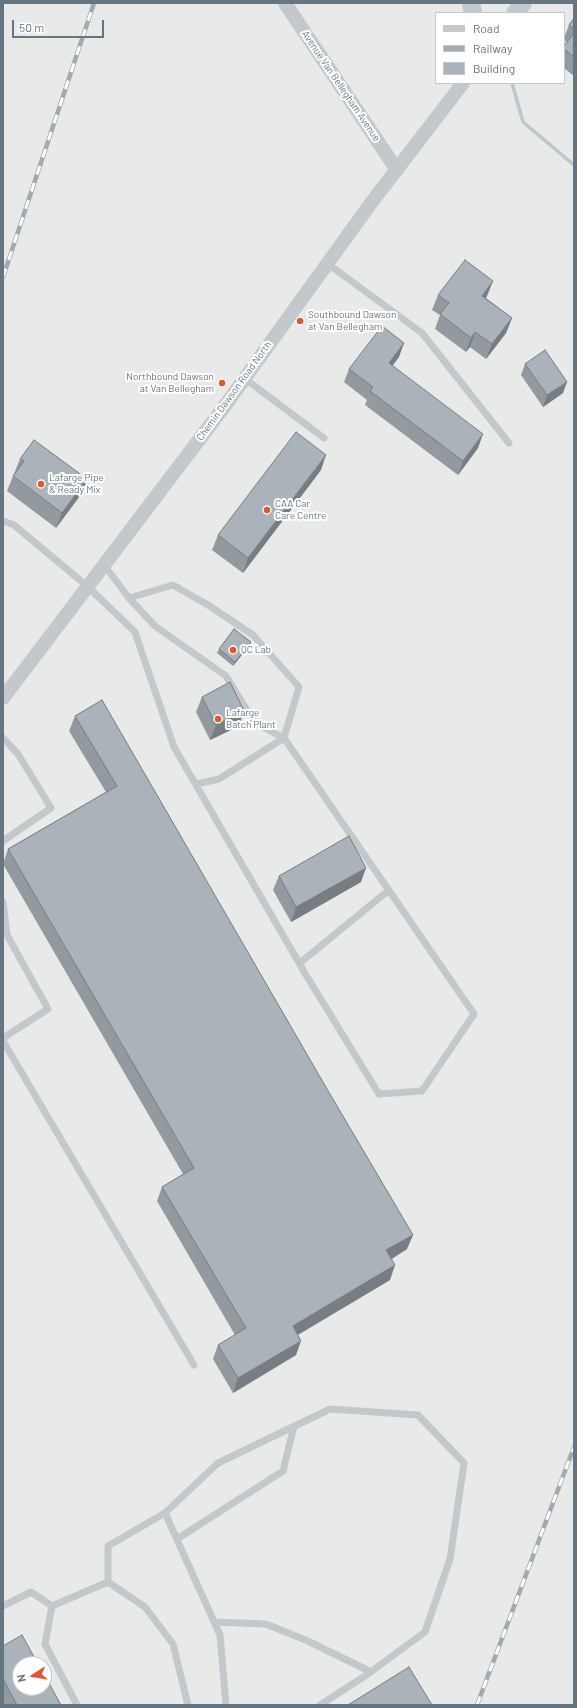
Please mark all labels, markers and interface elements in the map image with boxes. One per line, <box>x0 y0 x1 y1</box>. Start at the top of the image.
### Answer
scale bar <box>14 12 106 38</box>
legend <box>435 12 565 84</box>
text: 50 m <box>19 20 44 34</box>
text: Road <box>473 21 500 35</box>
street label: Avenue Van Bellegham Avenue <box>299 28 383 144</box>
text: Railway <box>473 41 512 55</box>
text: Building <box>473 61 515 75</box>
place label: Southbound Dawson at Van Bellegham <box>308 309 396 332</box>
marker: Southbound Dawson at Van Bellegham <box>295 316 305 326</box>
street label: Chemin Dawson Road North <box>194 339 274 443</box>
place label: Northbound Dawson at Van Bellegham <box>126 371 214 394</box>
marker: Northbound Dawson at Van Bellegham <box>217 378 227 388</box>
place label: Lafarge Pipe & Ready Mix <box>49 472 104 496</box>
marker: Lafarge Pipe & Ready Mix <box>36 479 46 489</box>
place label: CAA Car Care Centre <box>275 498 326 522</box>
marker: CAA Car Care Centre <box>262 505 272 515</box>
place label: QC Lab <box>241 644 271 656</box>
marker: QC Lab <box>228 645 238 655</box>
place label: Lafarge Batch Plant <box>226 707 276 730</box>
marker: Lafarge Batch Plant <box>213 714 223 724</box>
north arrow <box>12 1656 52 1696</box>
text: N <box>14 1673 28 1683</box>

